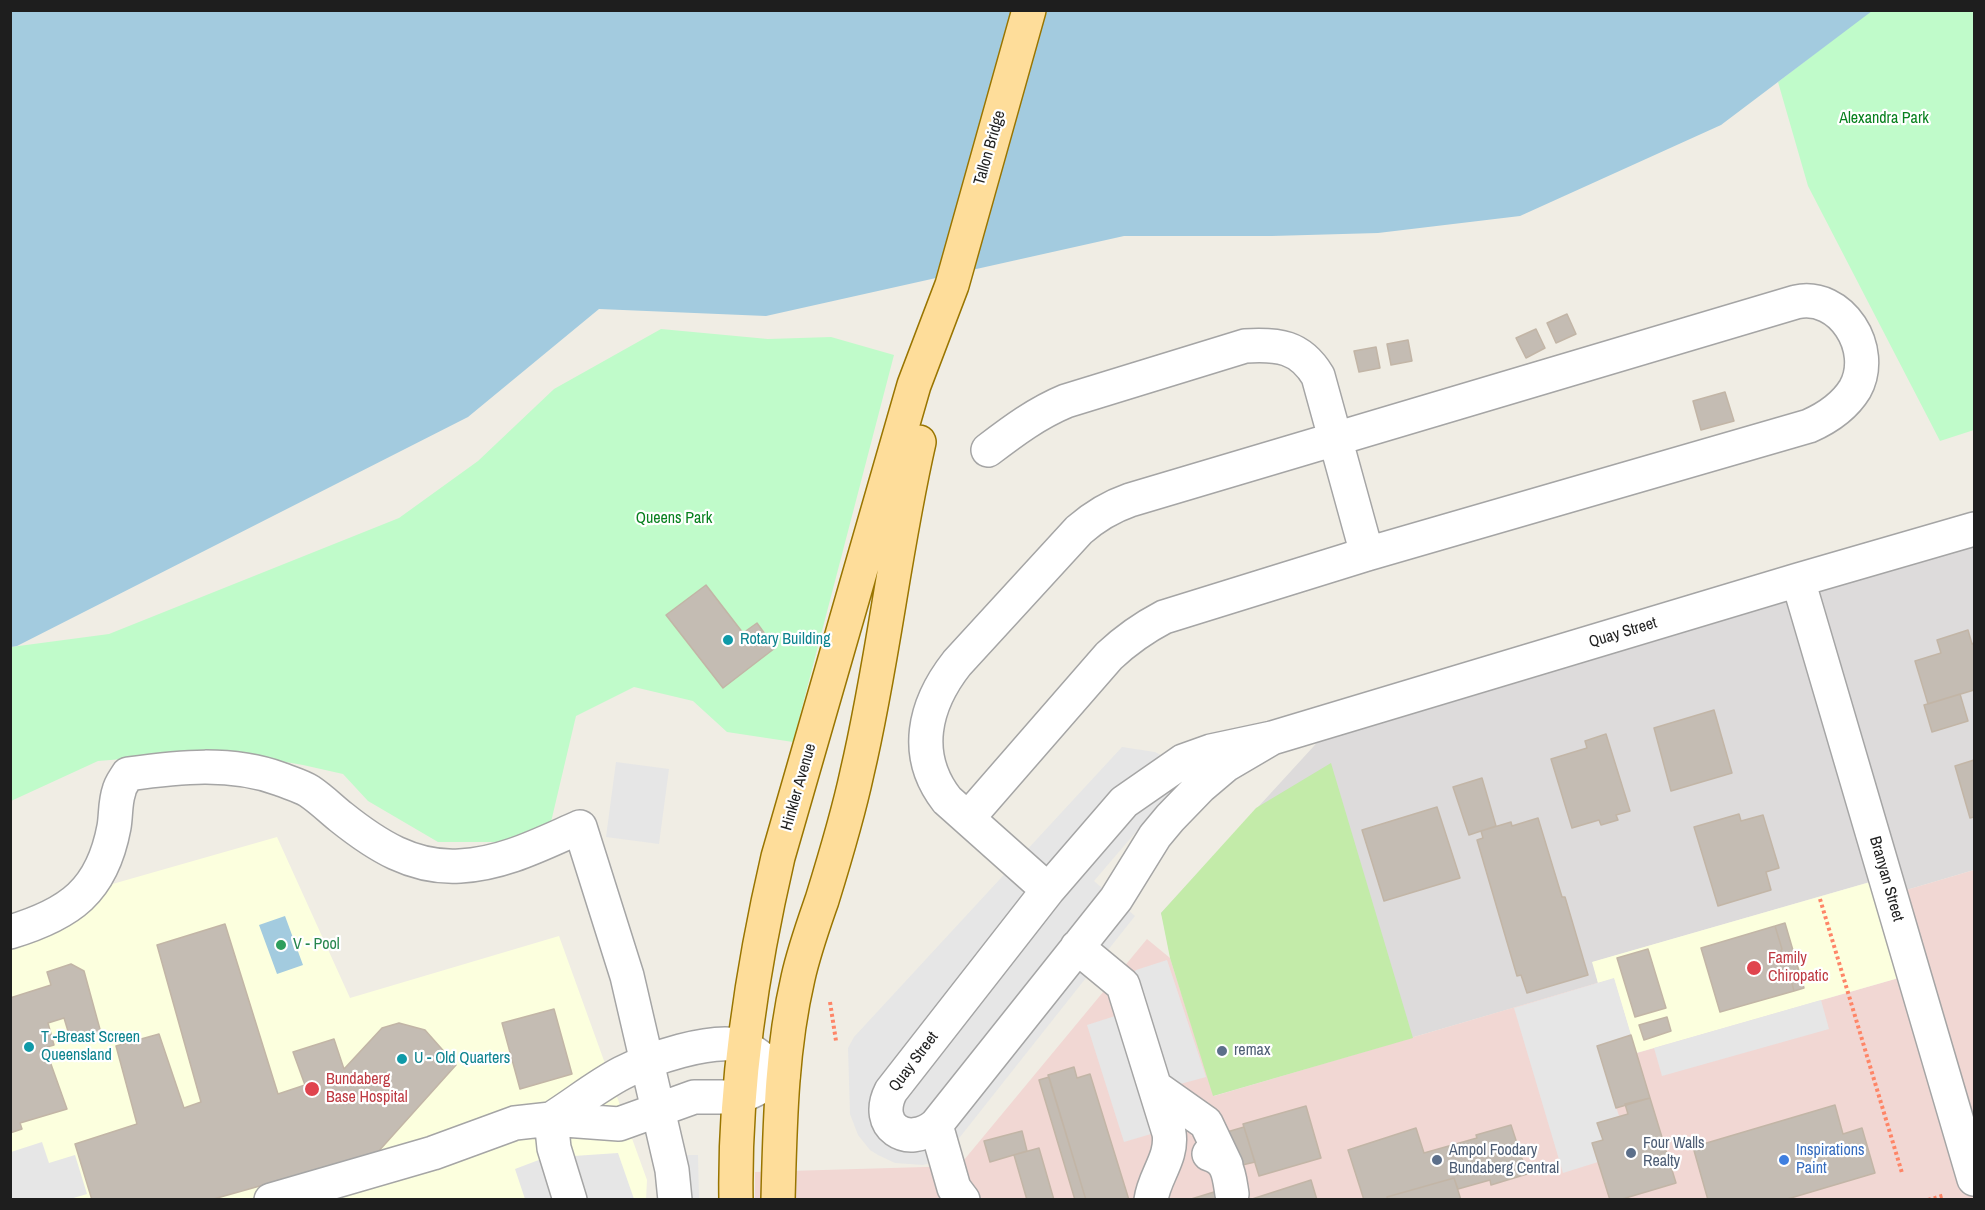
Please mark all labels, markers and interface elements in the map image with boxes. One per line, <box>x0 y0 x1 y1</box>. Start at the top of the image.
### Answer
street label: Tallon Bridge <box>970 108 1010 188</box>
park label: Alexandra Park <box>1839 109 1929 129</box>
park label: Queens Park <box>636 509 712 529</box>
street label: Quay Street <box>1587 614 1659 652</box>
place label: Rotary Building <box>740 630 830 650</box>
marker: Rotary Building <box>721 633 735 647</box>
street label: Hinkler Avenue <box>777 741 821 833</box>
street label: Branyan Street <box>1865 834 1907 924</box>
place label: V - Pool <box>293 935 340 955</box>
marker: V - Pool <box>274 938 288 952</box>
place label: Family Chiropatic <box>1768 949 1829 987</box>
marker: Family Chiropatic <box>1745 959 1763 977</box>
place label: T -Breast Screen Queensland <box>41 1028 140 1066</box>
street label: Quay Street <box>885 1028 943 1096</box>
marker: T -Breast Screen Queensland <box>22 1040 36 1054</box>
place label: remax <box>1234 1041 1270 1061</box>
marker: remax <box>1215 1044 1229 1058</box>
place label: U - Old Quarters <box>414 1049 510 1069</box>
marker: U - Old Quarters <box>395 1052 409 1066</box>
place label: Bundaberg Base Hospital <box>326 1070 408 1108</box>
marker: Bundaberg Base Hospital <box>303 1080 321 1098</box>
place label: Four Walls Realty <box>1643 1134 1705 1172</box>
place label: Ampol Foodary Bundaberg Central <box>1449 1141 1559 1179</box>
place label: Inspirations Paint <box>1796 1141 1865 1179</box>
marker: Four Walls Realty <box>1624 1146 1638 1160</box>
marker: Ampol Foodary Bundaberg Central <box>1430 1153 1444 1167</box>
marker: Inspirations Paint <box>1777 1153 1791 1167</box>

